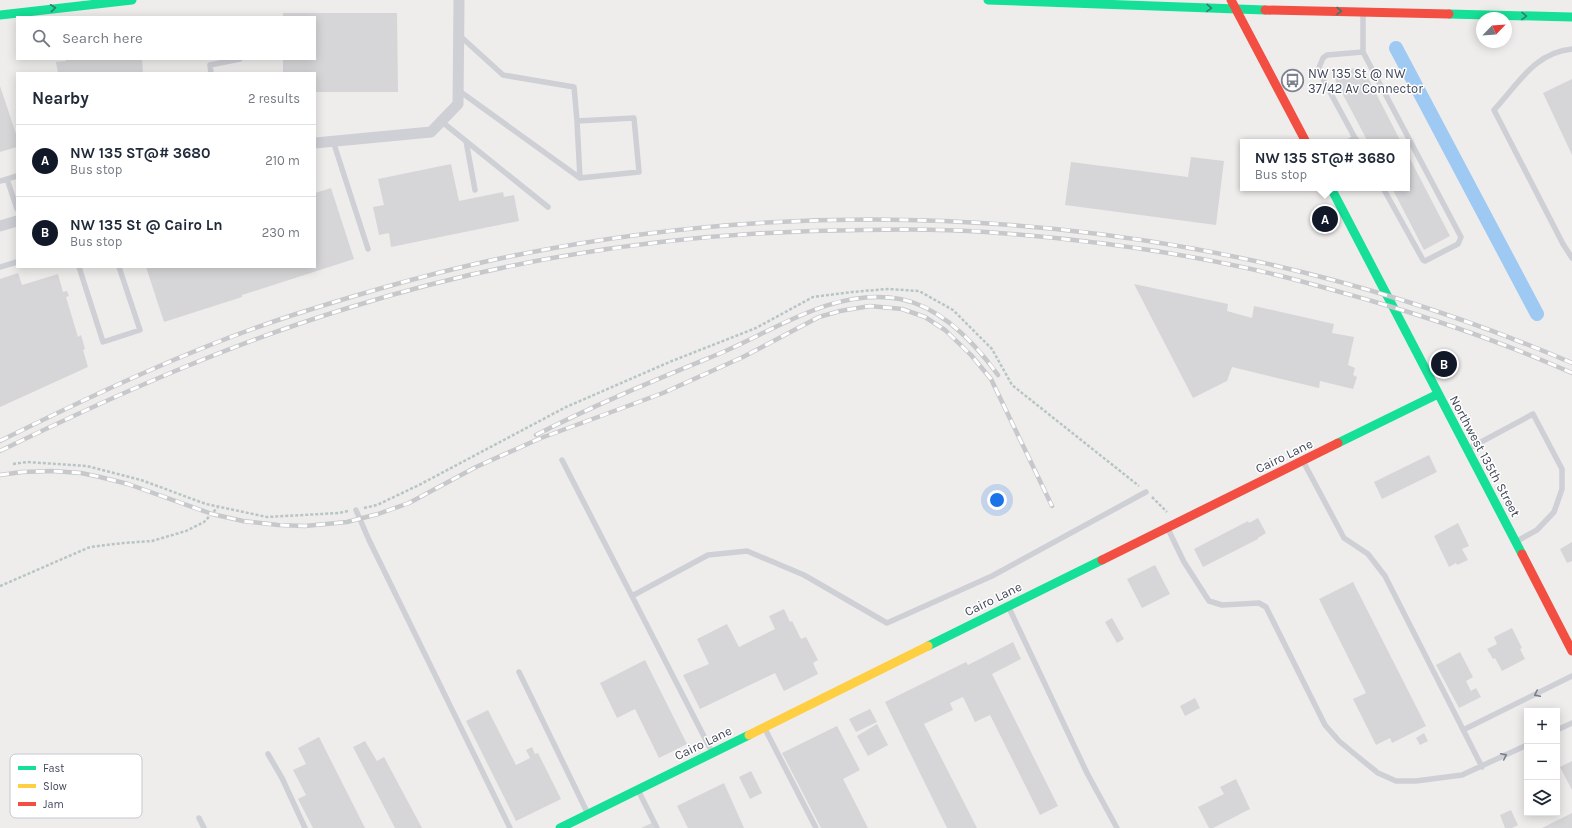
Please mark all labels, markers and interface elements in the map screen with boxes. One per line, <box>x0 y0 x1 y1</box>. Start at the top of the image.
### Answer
one-way arrow <box>1206 3 1212 12</box>
one-way arrow <box>50 4 56 13</box>
one-way arrow <box>1336 7 1342 15</box>
one-way arrow <box>1521 11 1527 20</box>
north arrow <box>1476 12 1512 48</box>
search box <box>16 16 316 60</box>
icon: search <box>30 27 52 49</box>
text: Search here <box>62 29 143 47</box>
place label: NW 135 St @ NW 37/42 Av Connector <box>1308 66 1423 96</box>
bus stop icon: NW 135 St @ NW 37/42 Av Connector <box>1280 67 1306 93</box>
text: Nearby <box>32 88 89 108</box>
text: 2 results <box>248 91 300 106</box>
popup <box>1240 139 1410 191</box>
text: NW 135 ST@# 3680 <box>70 144 210 162</box>
text: NW 135 ST@# 3680 <box>1255 149 1395 167</box>
text: A <box>41 153 49 168</box>
text: 210 m <box>265 153 300 168</box>
text: Bus stop <box>70 162 122 177</box>
text: Bus stop <box>1255 167 1307 182</box>
pin: A <box>1312 204 1338 234</box>
text: NW 135 St @ Cairo Ln <box>70 216 223 234</box>
text: B <box>41 225 49 240</box>
text: 230 m <box>262 225 300 240</box>
text: Bus stop <box>70 234 122 249</box>
pin: B <box>1431 349 1457 379</box>
street label: Northwest 135th Street <box>1447 393 1523 519</box>
street label: Cairo Lane <box>1253 436 1315 476</box>
your location <box>987 490 1007 510</box>
street label: Cairo Lane <box>962 579 1024 619</box>
one-way arrow <box>1534 689 1541 697</box>
map controls <box>1524 708 1560 816</box>
button: + <box>1524 708 1560 744</box>
street label: Cairo Lane <box>672 723 734 763</box>
button: − <box>1524 744 1560 780</box>
one-way arrow <box>1500 753 1508 761</box>
legend <box>10 754 142 818</box>
text: Fast <box>43 762 64 775</box>
text: Slow <box>43 780 67 793</box>
button: layers <box>1524 780 1560 816</box>
text: Jam <box>43 798 64 811</box>

